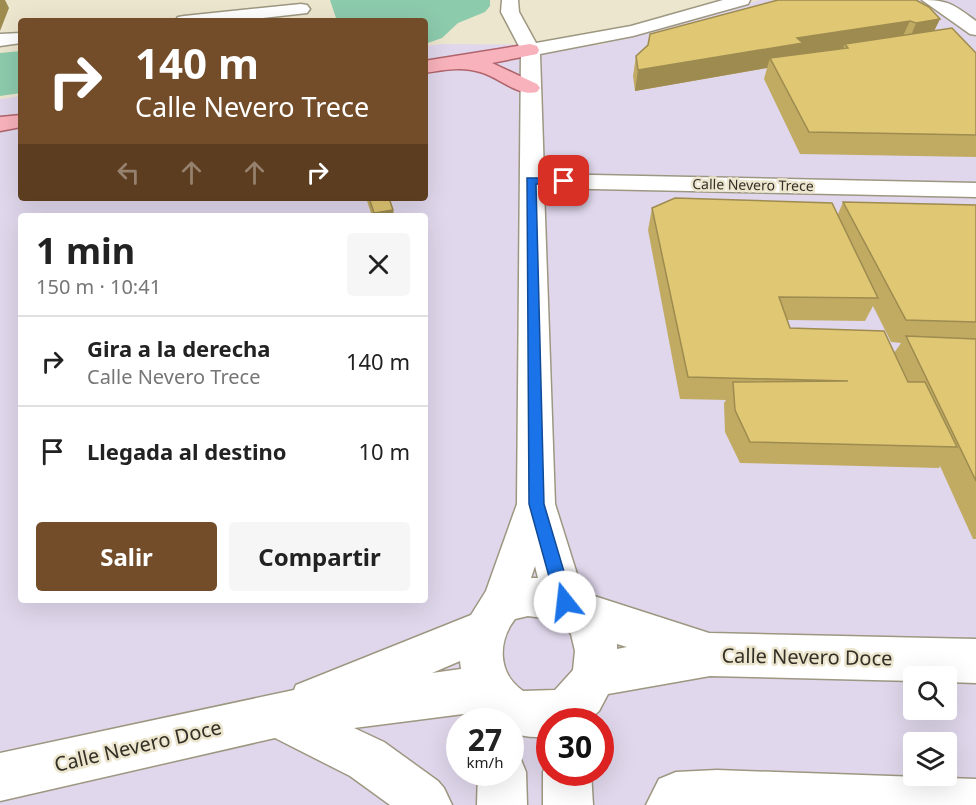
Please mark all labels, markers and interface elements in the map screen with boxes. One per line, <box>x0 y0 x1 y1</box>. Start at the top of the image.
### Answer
text: 140 m <box>135 34 259 91</box>
icon: right <box>36 42 114 120</box>
text: Calle Nevero Trece <box>135 88 369 125</box>
pin <box>538 155 589 206</box>
icon: left <box>112 156 145 189</box>
icon: ahead <box>175 156 208 189</box>
icon: ahead <box>238 156 271 189</box>
icon: right <box>301 156 334 189</box>
icon: arrive <box>547 164 580 197</box>
street label: Calle Nevero Trece <box>692 174 814 195</box>
text: 1 min <box>36 226 135 275</box>
button: close <box>347 233 410 296</box>
text: 150 m · 10:41 <box>36 273 161 300</box>
text: Gira a la derecha <box>87 333 271 363</box>
icon: right <box>36 345 69 378</box>
text: 140 m <box>346 346 410 376</box>
text: Calle Nevero Trece <box>87 363 260 390</box>
icon: arrive <box>36 435 69 468</box>
text: Llegada al destino <box>87 436 287 466</box>
text: 10 m <box>359 436 410 466</box>
button: Salir <box>36 522 217 591</box>
button: Compartir <box>229 522 410 591</box>
position arrow <box>533 570 597 634</box>
street label: Calle Nevero Doce <box>721 642 893 671</box>
map controls <box>903 666 957 786</box>
button: search <box>903 666 957 720</box>
speed limit sign: 30 <box>536 708 614 786</box>
street label: Calle Nevero Doce <box>52 713 224 778</box>
text: 27 <box>468 719 502 760</box>
button: layers <box>903 732 957 786</box>
text: km/h <box>467 752 503 772</box>

